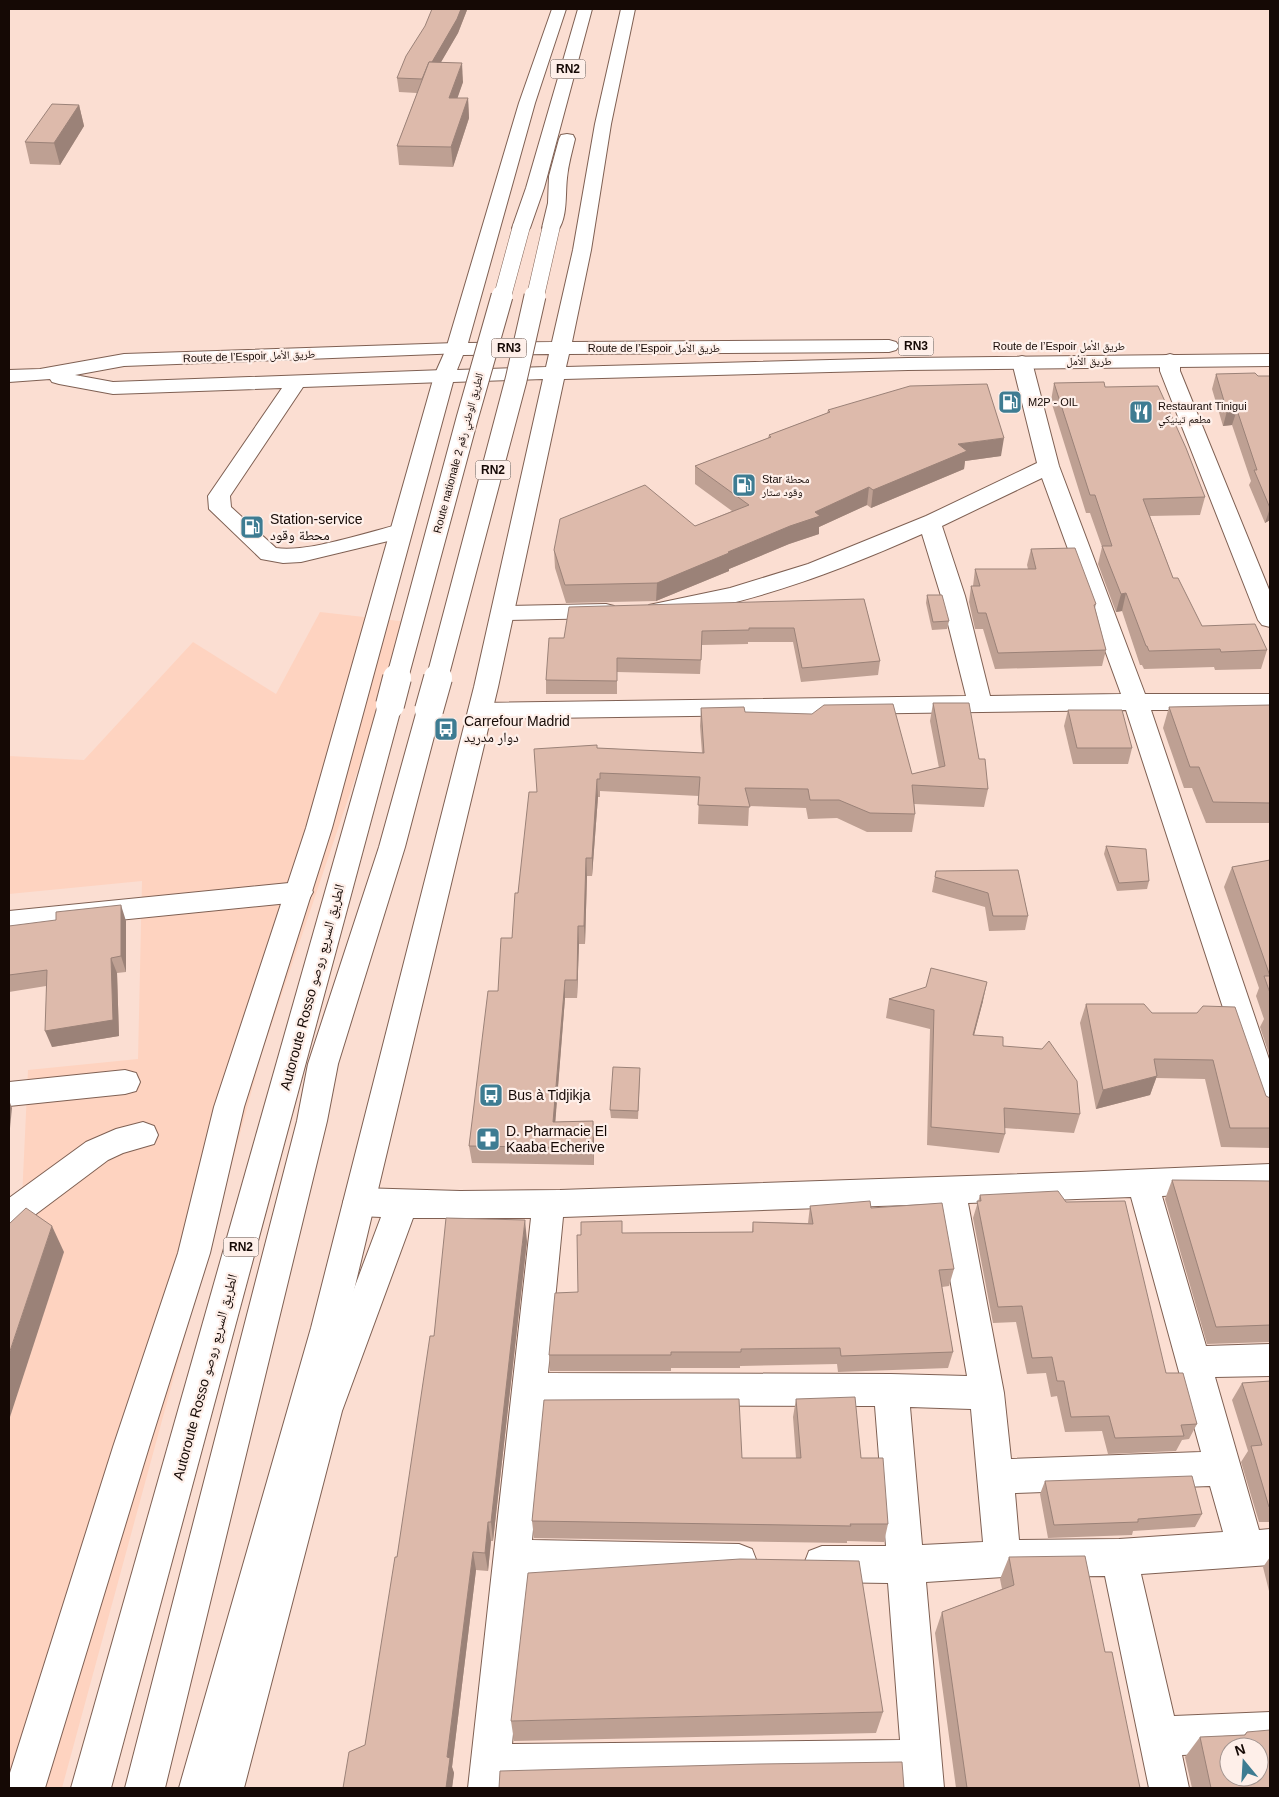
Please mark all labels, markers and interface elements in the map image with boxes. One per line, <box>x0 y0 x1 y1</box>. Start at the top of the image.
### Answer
road number: RN2 <box>550 60 586 78</box>
road number: RN3 <box>898 336 934 356</box>
road number: RN3 <box>492 338 526 358</box>
street label: Route de l’Espoir طريق الأمل <box>993 340 1125 353</box>
street label: Route de l’Espoir طريق الأمل <box>588 342 720 355</box>
street label: Route de l’Espoir طريق الأمل <box>183 348 315 365</box>
street label: طريق الأمل <box>1066 355 1112 368</box>
street label: Route nationale الطريق الوطني رقم 2 <box>431 372 488 535</box>
fuel station icon: M2P - OIL <box>997 389 1023 415</box>
place label: M2P - OIL <box>1028 396 1078 408</box>
restaurant icon: Restaurant Tinigui مطعم تينيكي <box>1128 399 1154 425</box>
place label: Restaurant Tinigui مطعم تينيكي <box>1158 400 1247 428</box>
road number: RN2 <box>476 460 510 480</box>
fuel station icon: Star محطة وقود ستار <box>731 472 757 498</box>
place label: Star محطة وقود ستار <box>761 473 809 498</box>
place label: Station-service محطة وقود <box>270 511 363 544</box>
fuel station icon: Station-service محطة وقود <box>239 514 265 540</box>
place label: Carrefour Madrid دوار مدريد <box>464 713 570 746</box>
bus stop icon: Carrefour Madrid دوار مدريد <box>433 716 459 742</box>
street label: Autoroute Rosso الطريق السريع روصو <box>277 882 349 1092</box>
bus stop icon: Bus à Tidjikja <box>478 1082 504 1108</box>
place label: Bus à Tidjikja <box>508 1087 591 1103</box>
place label: D. Pharmacie El Kaaba Echerive <box>506 1123 607 1155</box>
pharmacy icon: D. Pharmacie El Kaaba Echerive <box>475 1126 501 1152</box>
road number: RN2 <box>224 1238 258 1256</box>
street label: Autoroute Rosso الطريق السريع روصو <box>170 1272 242 1482</box>
north arrow <box>1219 1737 1269 1787</box>
text: N <box>1233 1740 1247 1759</box>

